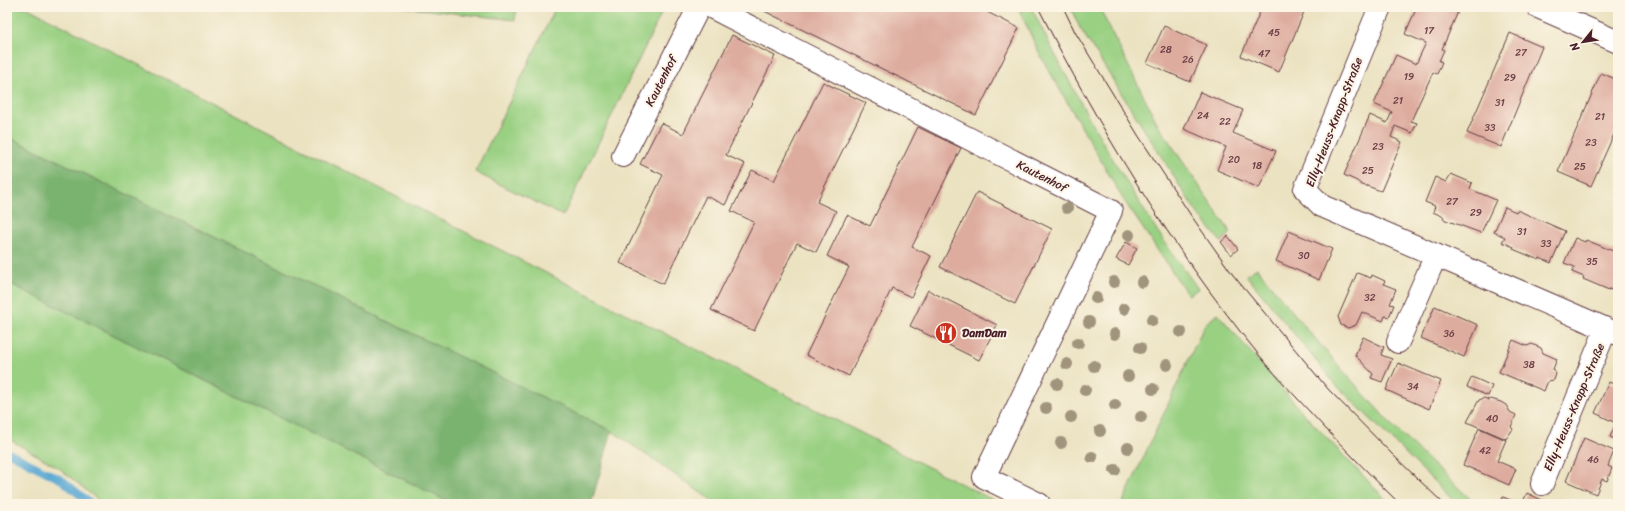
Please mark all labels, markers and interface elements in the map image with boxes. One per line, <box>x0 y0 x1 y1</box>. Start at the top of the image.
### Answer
house number: 17 <box>1424 22 1435 40</box>
north arrow <box>1563 22 1603 62</box>
house number: 45 <box>1268 24 1280 42</box>
text: N <box>1564 38 1585 56</box>
house number: 28 <box>1160 41 1172 59</box>
house number: 27 <box>1515 44 1528 62</box>
house number: 47 <box>1258 45 1271 63</box>
street label: Kautenhof <box>639 50 684 110</box>
house number: 26 <box>1182 51 1194 69</box>
street label: Elly-Heuss-Knapp-Straße <box>1299 54 1369 190</box>
house number: 19 <box>1404 68 1414 86</box>
house number: 29 <box>1504 69 1516 87</box>
house number: 21 <box>1393 92 1403 110</box>
house number: 31 <box>1495 94 1505 112</box>
house number: 24 <box>1197 107 1209 125</box>
house number: 21 <box>1595 108 1605 126</box>
house number: 22 <box>1219 113 1231 131</box>
house number: 33 <box>1485 119 1496 137</box>
house number: 23 <box>1585 134 1597 152</box>
house number: 23 <box>1372 138 1384 156</box>
house number: 20 <box>1228 151 1240 169</box>
street label: Kautenhof <box>1013 154 1073 199</box>
house number: 18 <box>1252 157 1262 175</box>
house number: 25 <box>1574 158 1586 176</box>
house number: 25 <box>1362 162 1374 180</box>
house number: 27 <box>1446 193 1459 211</box>
house number: 29 <box>1470 204 1482 222</box>
house number: 31 <box>1517 223 1527 241</box>
house number: 33 <box>1541 235 1552 253</box>
house number: 30 <box>1298 247 1310 265</box>
house number: 35 <box>1586 253 1598 271</box>
house number: 32 <box>1364 289 1376 307</box>
restaurant icon: DamDam <box>933 320 959 346</box>
place label: DamDam <box>962 322 1007 344</box>
house number: 36 <box>1443 325 1455 343</box>
street label: Elly-Heuss-Knapp-Straße <box>1537 339 1611 475</box>
house number: 38 <box>1523 356 1535 374</box>
house number: 34 <box>1407 378 1419 396</box>
house number: 40 <box>1486 410 1498 428</box>
house number: 42 <box>1479 442 1491 460</box>
house number: 46 <box>1587 451 1599 469</box>

